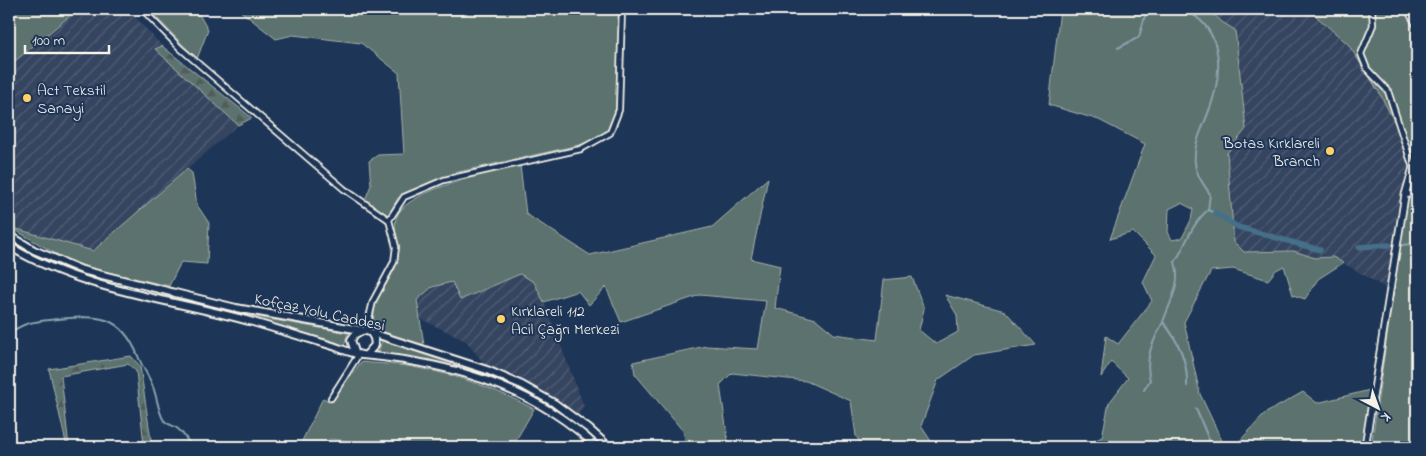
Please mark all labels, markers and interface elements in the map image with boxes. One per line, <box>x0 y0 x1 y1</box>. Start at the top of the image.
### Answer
scale bar <box>25 22 109 54</box>
text: 100 m <box>32 30 65 52</box>
place label: Act Tekstil Sanayi <box>37 79 106 121</box>
marker: Act Tekstil Sanayi <box>21 92 33 104</box>
place label: Botas Kırklareli Branch <box>1222 132 1320 174</box>
marker: Botas Kırklareli Branch <box>1324 145 1336 157</box>
street label: Kofçaz Yolu Caddesi <box>252 287 387 339</box>
place label: Kırklareli 112 Acil Çağrı Merkezi <box>511 300 620 342</box>
marker: Kırklareli 112 Acil Çağrı Merkezi <box>495 313 507 325</box>
north arrow <box>1354 384 1404 434</box>
text: K <box>1375 407 1395 428</box>

